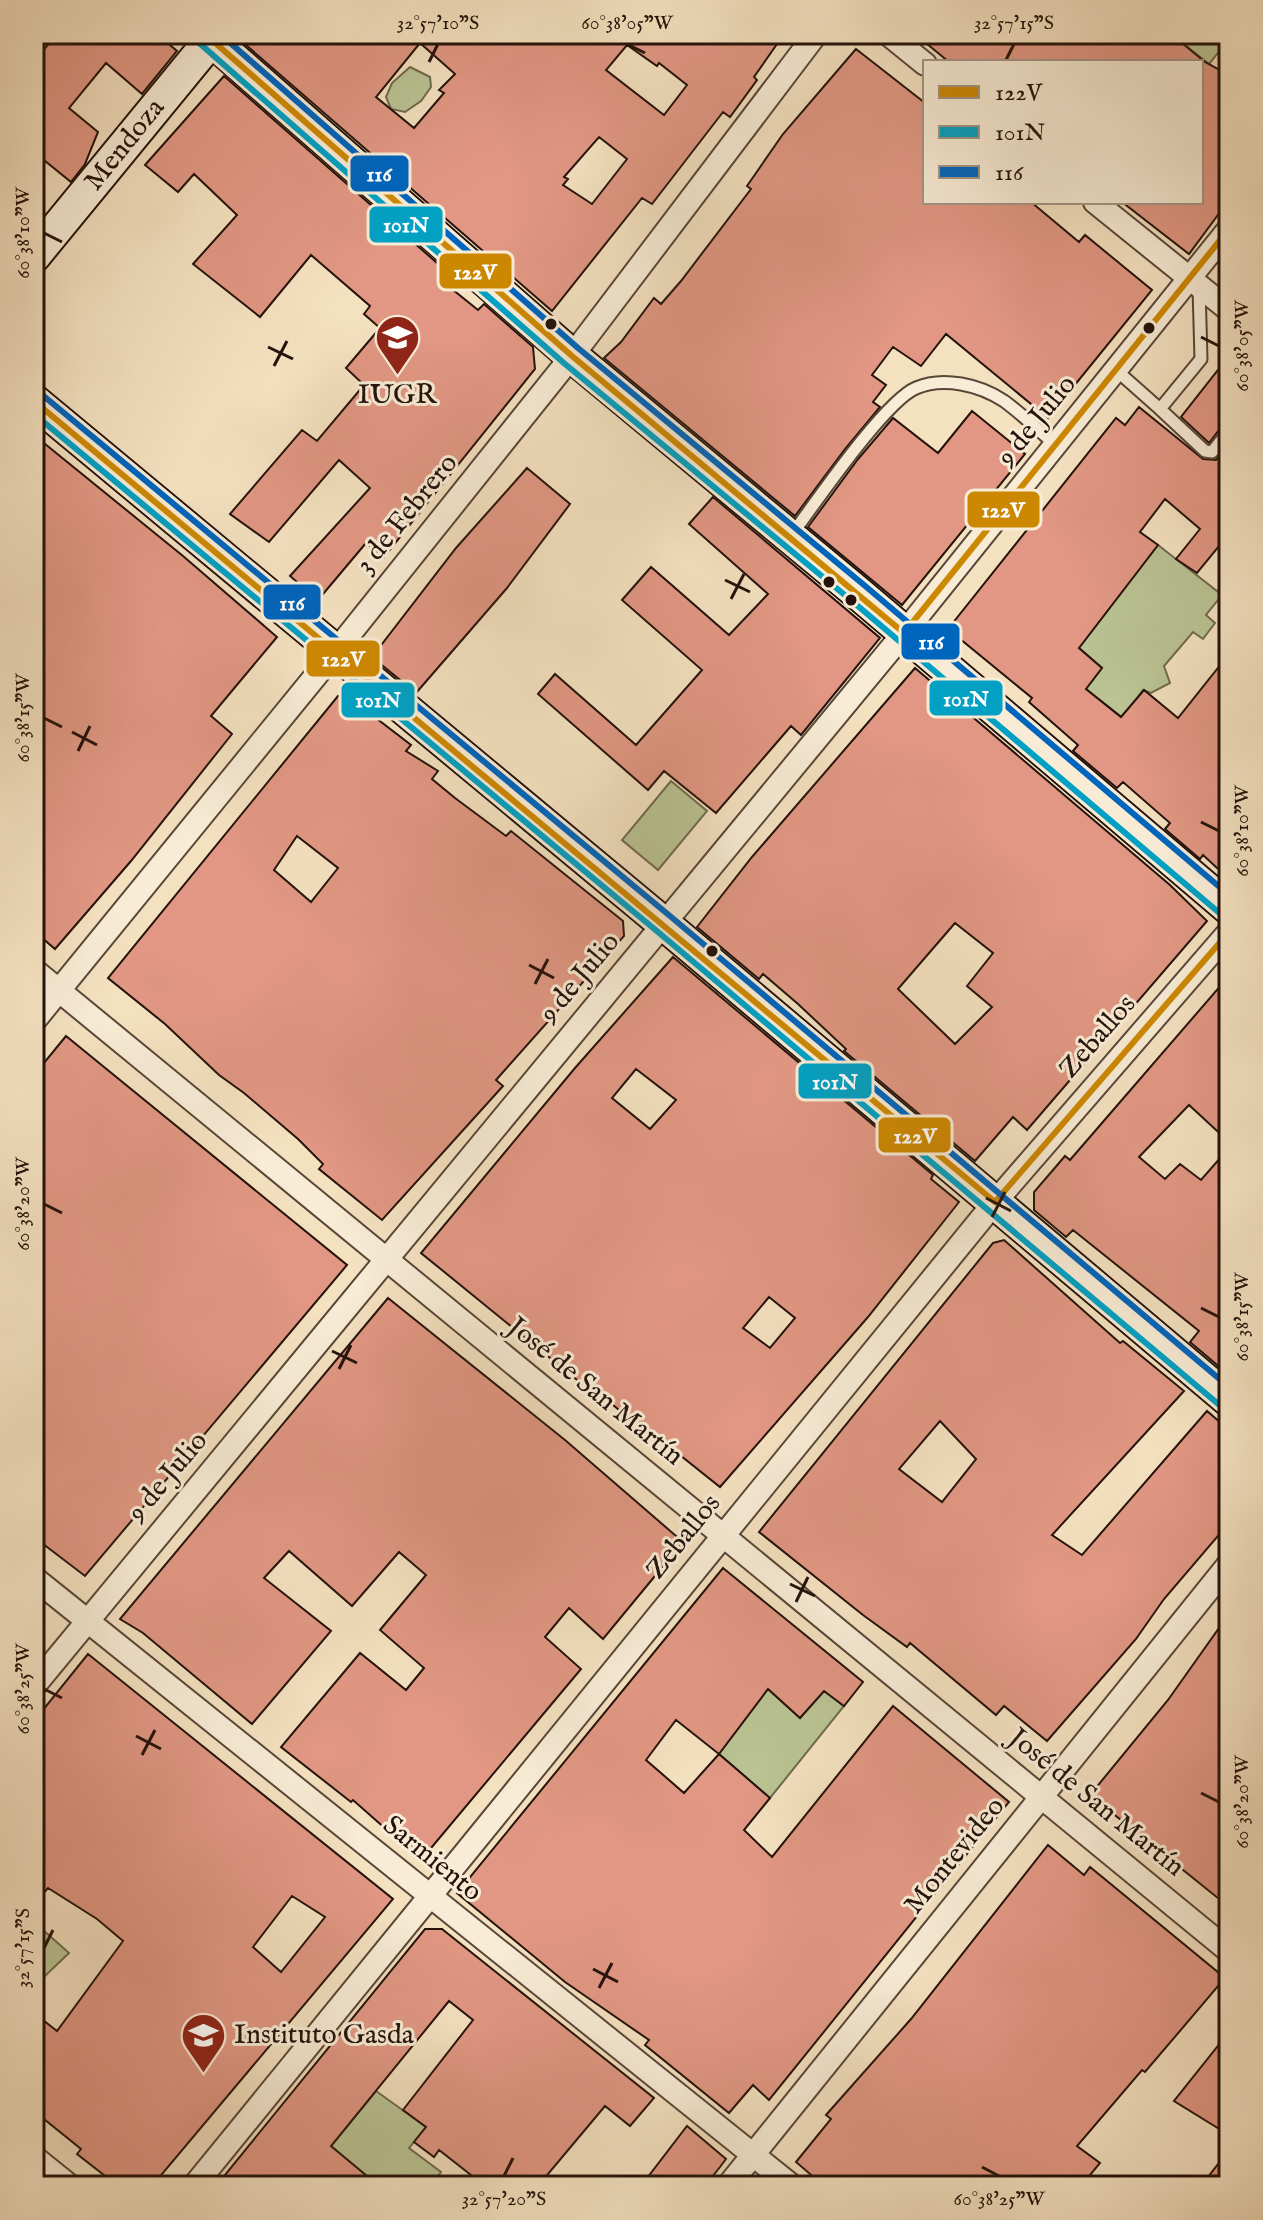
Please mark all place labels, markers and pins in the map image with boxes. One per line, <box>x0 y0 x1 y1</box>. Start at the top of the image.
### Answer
school or university icon: IUGR <box>373 314 421 377</box>
unlabelled marker <box>543 316 559 332</box>
unlabelled marker <box>1141 320 1157 336</box>
place label: IUGR <box>358 378 437 413</box>
unlabelled marker <box>821 574 837 590</box>
unlabelled marker <box>843 592 859 608</box>
unlabelled marker <box>704 943 720 959</box>
school or university icon: Instituto Gasda <box>179 2011 227 2074</box>
place label: Instituto Gasda <box>234 2018 415 2053</box>

